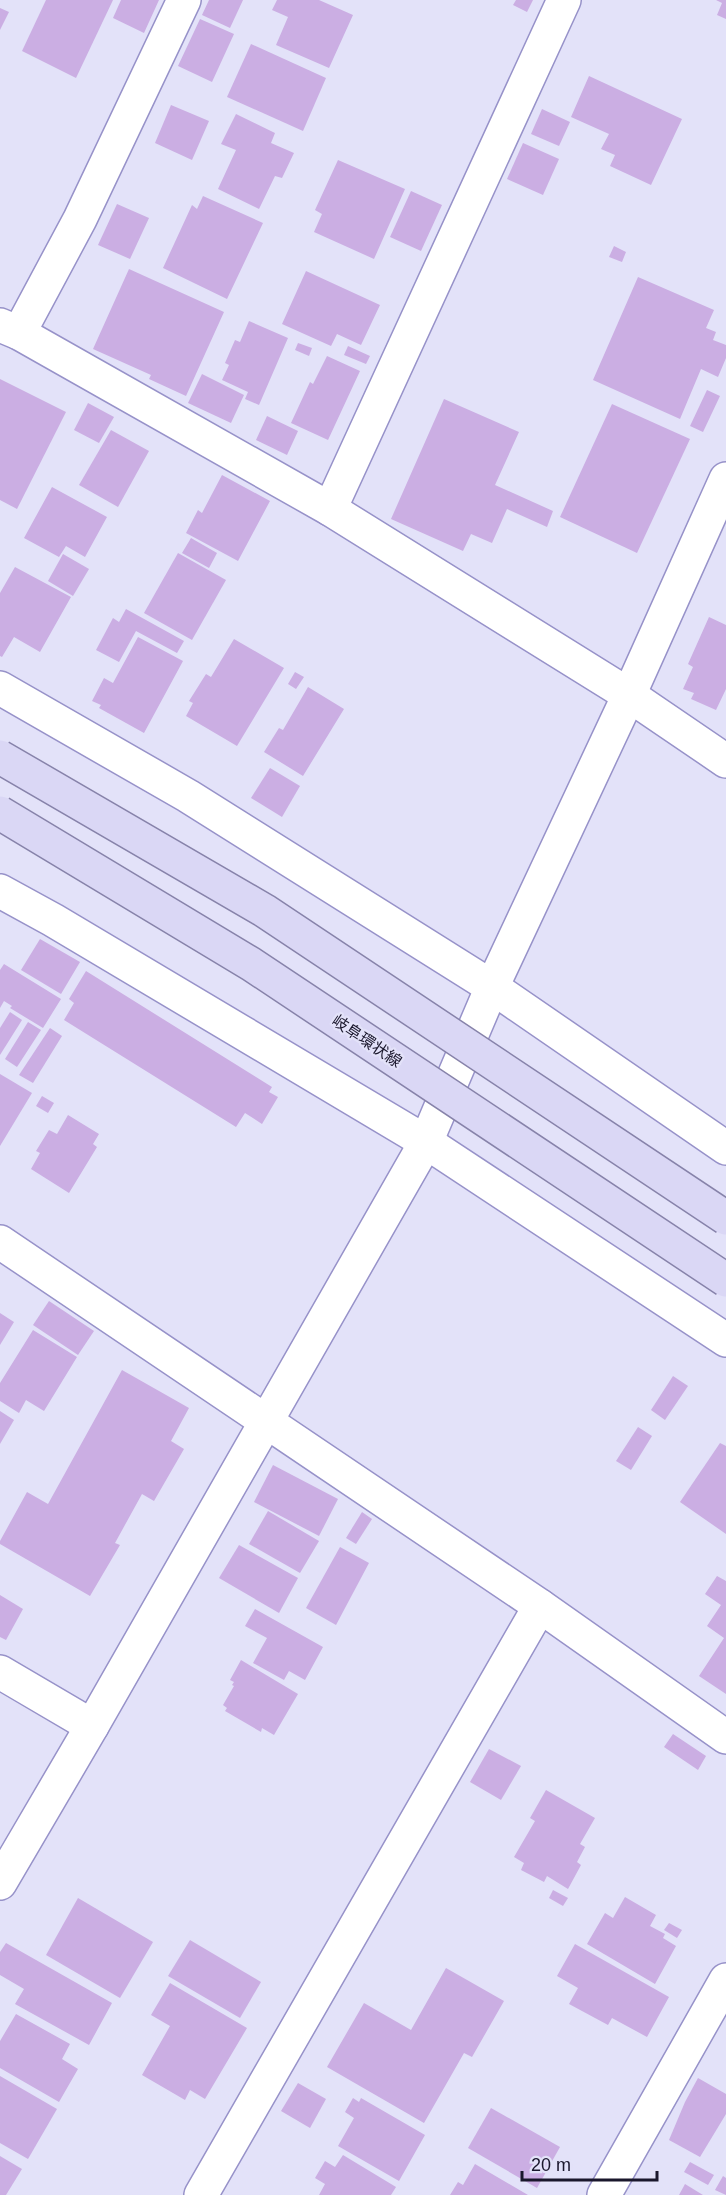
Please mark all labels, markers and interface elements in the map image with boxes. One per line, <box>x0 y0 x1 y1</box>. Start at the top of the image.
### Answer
street label: 岐阜環状線 <box>329 1012 405 1070</box>
scale bar <box>522 2144 657 2182</box>
text: 20 m <box>531 2155 571 2175</box>

